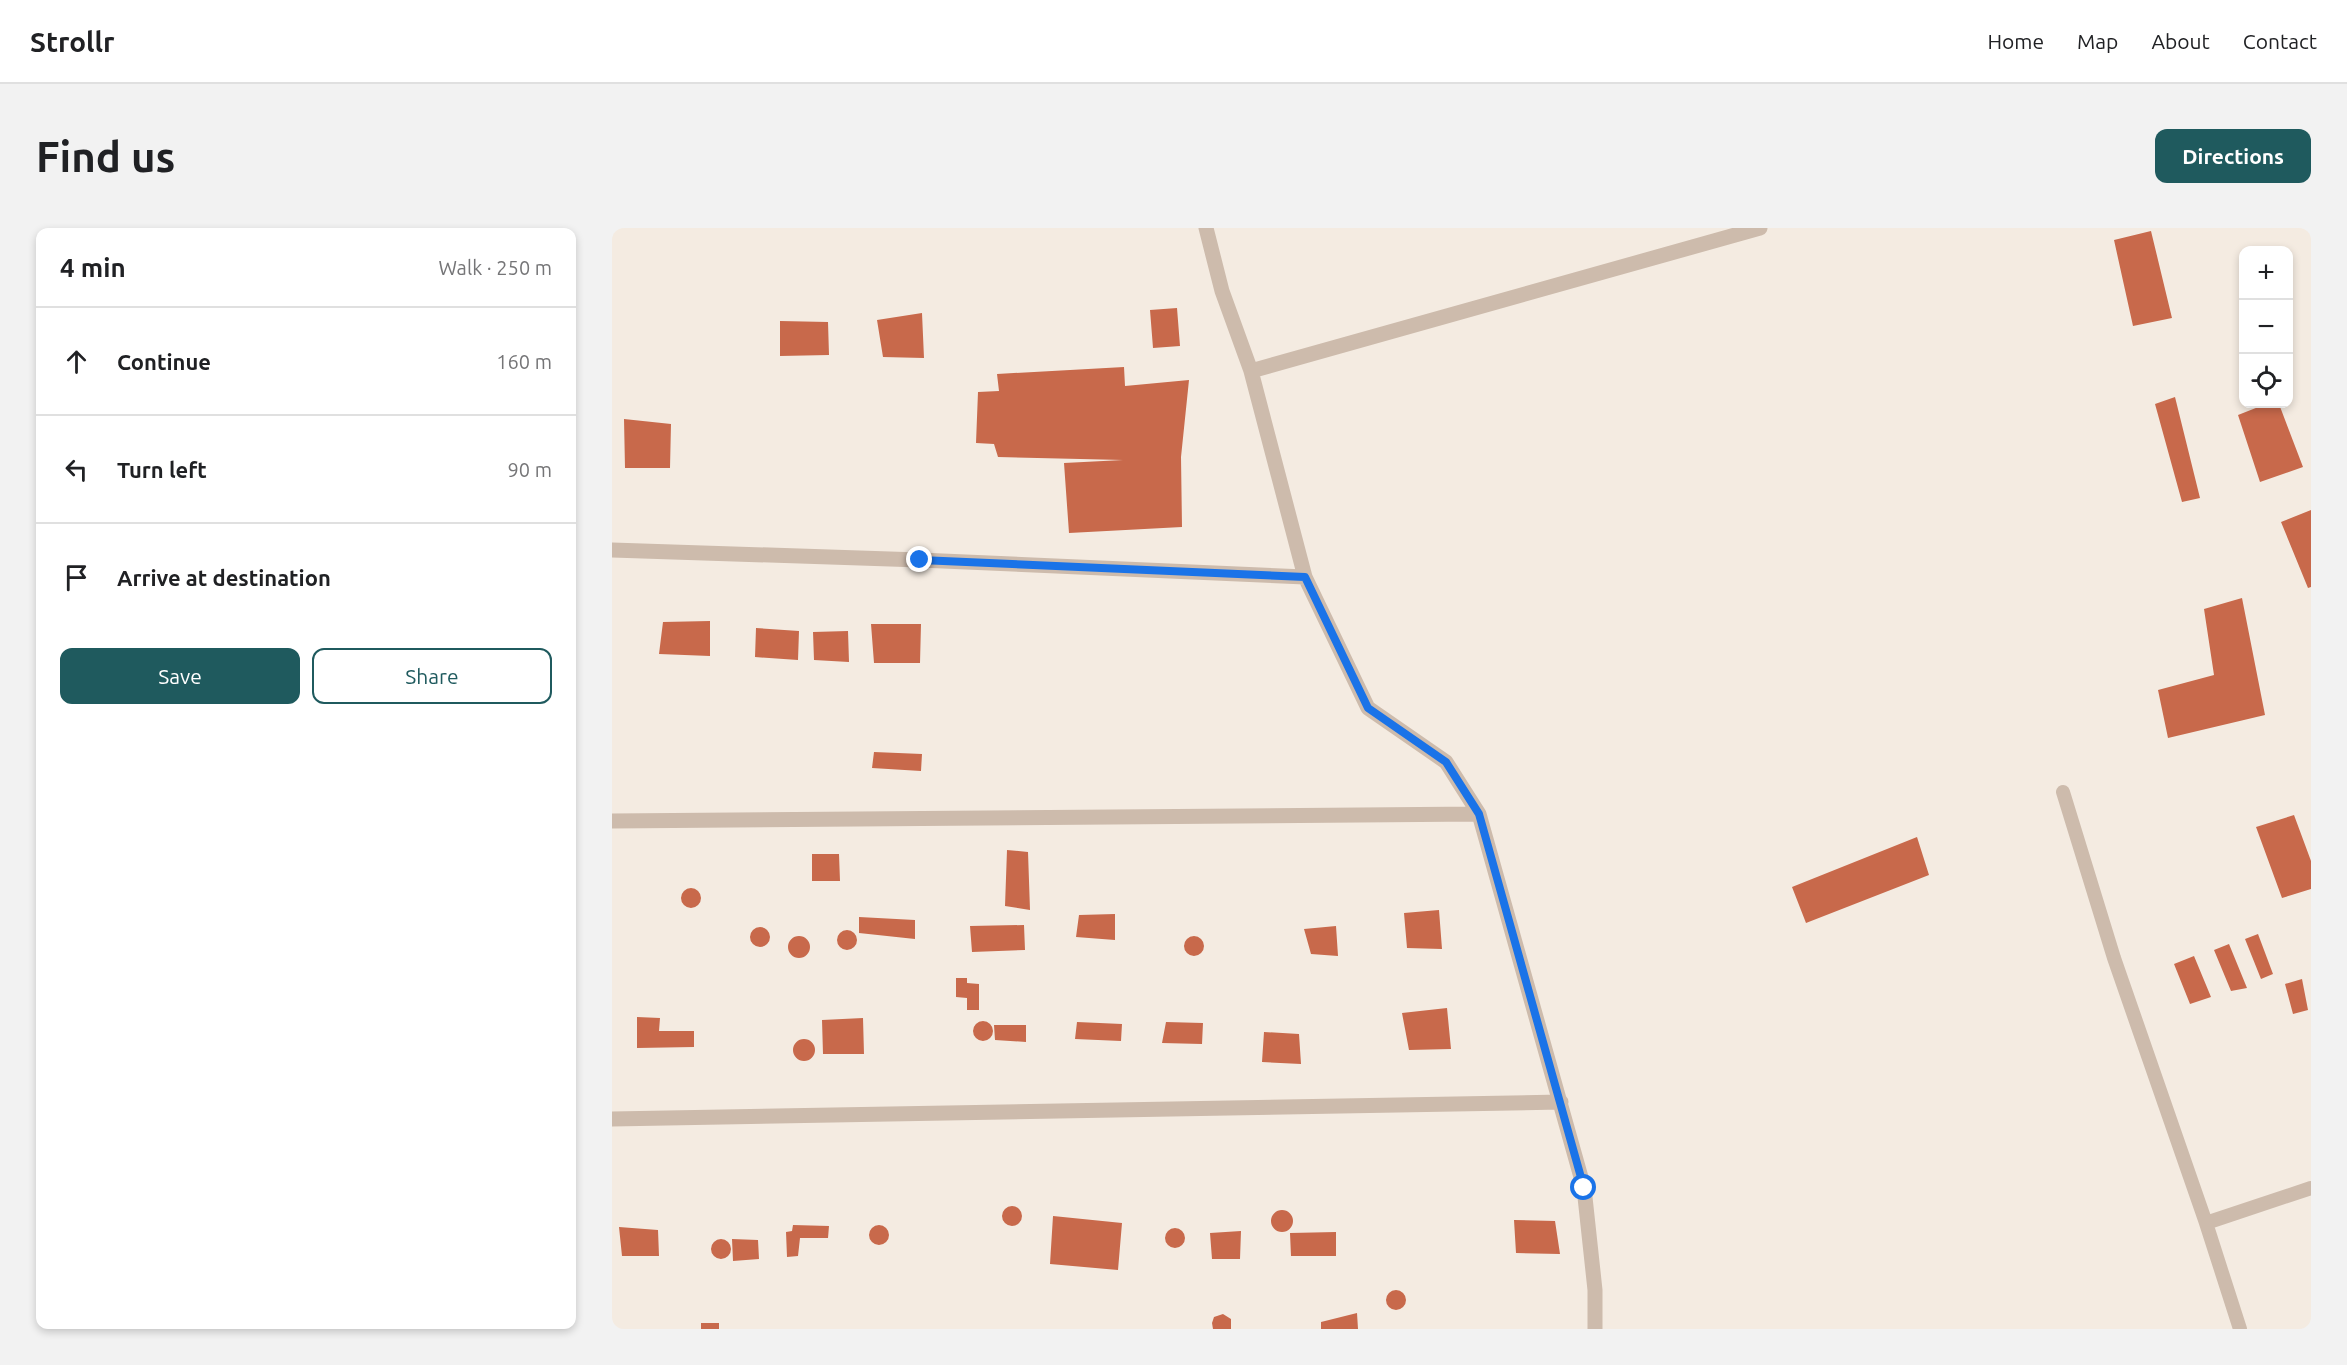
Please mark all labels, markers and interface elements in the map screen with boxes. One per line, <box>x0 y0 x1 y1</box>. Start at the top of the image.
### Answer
text: Strollr <box>30 26 115 57</box>
text: Home <box>1987 29 2044 53</box>
text: Map <box>2077 29 2118 53</box>
text: About <box>2151 29 2210 53</box>
text: Contact <box>2243 29 2317 53</box>
button: Directions <box>2155 129 2311 183</box>
text: Find us <box>36 133 175 180</box>
map controls <box>2239 246 2293 408</box>
button: + <box>2239 246 2293 300</box>
text: 4 min <box>60 253 126 282</box>
text: Walk · 250 m <box>439 256 552 279</box>
button: − <box>2239 300 2293 354</box>
icon: ahead <box>60 345 93 378</box>
text: Continue <box>117 349 211 374</box>
text: 160 m <box>496 350 552 373</box>
button: locate <box>2239 354 2293 408</box>
icon: left <box>60 453 93 486</box>
text: Turn left <box>117 457 207 482</box>
text: 90 m <box>508 458 552 481</box>
route end <box>906 546 932 572</box>
icon: arrive <box>60 561 93 594</box>
text: Arrive at destination <box>117 565 331 590</box>
button: Save <box>60 648 300 704</box>
button: Share <box>312 648 552 704</box>
route start <box>1570 1174 1596 1200</box>

